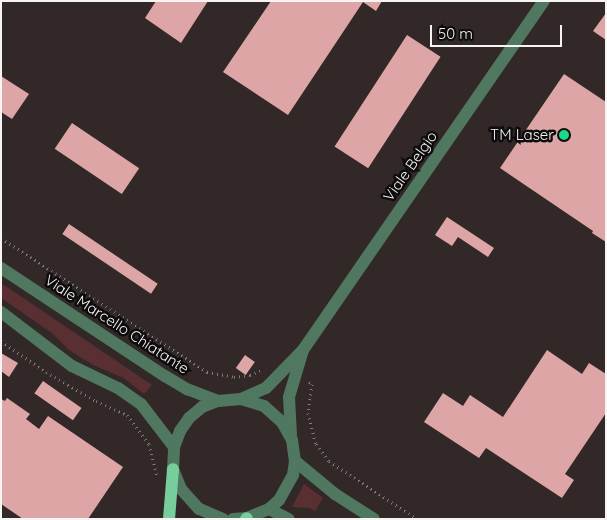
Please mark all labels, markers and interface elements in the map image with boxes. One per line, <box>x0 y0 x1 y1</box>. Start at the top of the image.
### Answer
scale bar <box>432 15 564 47</box>
text: 50 m <box>438 24 473 43</box>
place label: TM Laser <box>490 126 554 144</box>
street label: Viale Belgio <box>379 128 441 204</box>
marker: TM Laser <box>558 129 570 141</box>
street label: Viale Marcello Chiatante <box>42 271 192 377</box>

